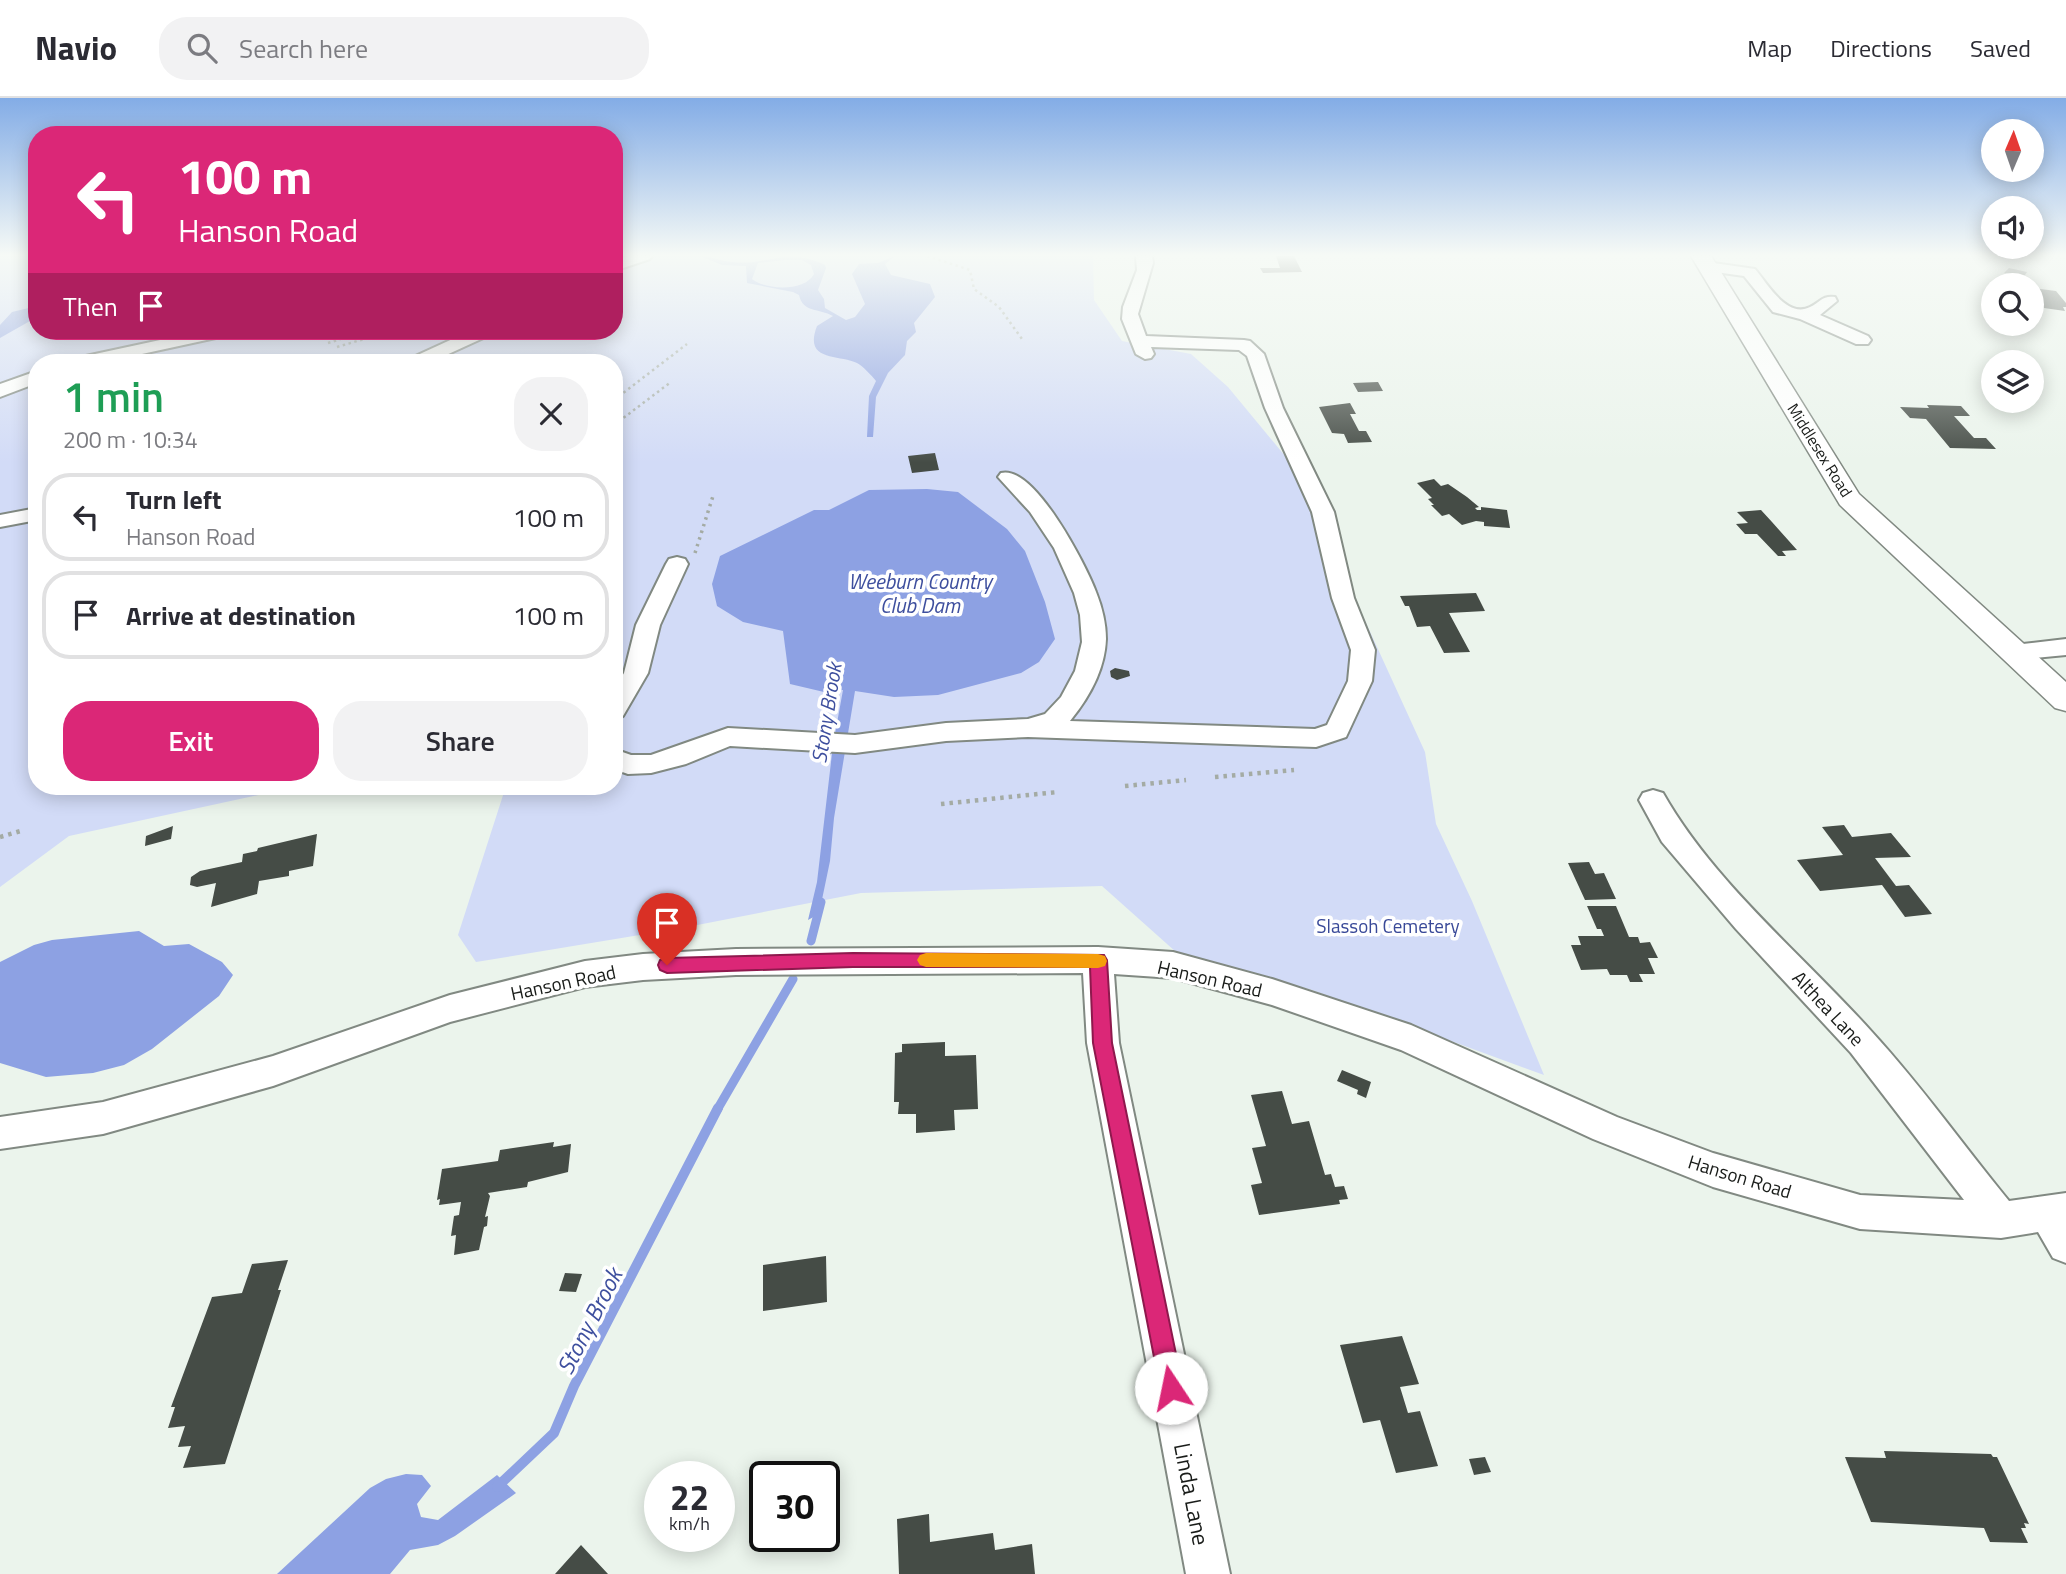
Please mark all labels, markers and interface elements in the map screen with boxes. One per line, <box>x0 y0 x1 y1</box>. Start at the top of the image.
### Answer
search box <box>159 17 649 80</box>
text: Navio <box>35 23 117 73</box>
icon: search <box>183 29 221 67</box>
text: Search here <box>239 29 368 68</box>
text: Map <box>1747 30 1792 66</box>
text: Directions <box>1830 30 1932 66</box>
text: Saved <box>1970 30 2031 66</box>
north arrow <box>1981 119 2044 182</box>
map controls <box>1981 119 2044 413</box>
text: 100 m <box>178 138 312 213</box>
icon: left <box>63 154 154 245</box>
button: sound <box>1981 196 2044 259</box>
text: Hanson Road <box>178 206 358 254</box>
button: search <box>1981 273 2044 336</box>
text: Then <box>63 287 118 326</box>
icon: arrive <box>132 287 170 325</box>
button: layers <box>1981 350 2044 413</box>
text: 1 min <box>63 364 164 428</box>
button: close <box>514 377 588 451</box>
street label: Middlesex Road <box>1782 398 1858 502</box>
text: 200 m · 10:34 <box>63 422 198 457</box>
text: Turn left <box>126 480 221 519</box>
icon: left <box>67 498 105 536</box>
text: 100 m <box>513 498 584 537</box>
text: Hanson Road <box>126 519 255 554</box>
water label: Weeburn Country Club Dam <box>848 565 994 621</box>
icon: arrive <box>67 596 105 634</box>
text: Arrive at destination <box>126 596 356 635</box>
text: 100 m <box>513 596 584 635</box>
water label: Stony Brook <box>802 658 850 765</box>
button: Exit <box>63 701 319 781</box>
button: Share <box>333 701 588 781</box>
pin <box>637 893 697 965</box>
icon: arrive <box>648 904 686 942</box>
park label: Slassoh Cemetery <box>1316 911 1460 940</box>
street label: Hanson Road <box>1155 952 1265 1004</box>
street label: Hanson Road <box>508 957 618 1007</box>
street label: Althea Lane <box>1786 964 1872 1052</box>
street label: Hanson Road <box>1685 1147 1795 1205</box>
water label: Stony Brook <box>547 1259 633 1380</box>
position arrow <box>1134 1351 1208 1425</box>
street label: Linda Lane <box>1165 1440 1219 1548</box>
speed limit sign: 30 <box>749 1461 840 1552</box>
text: 22 <box>670 1470 709 1524</box>
text: km/h <box>669 1510 710 1537</box>

